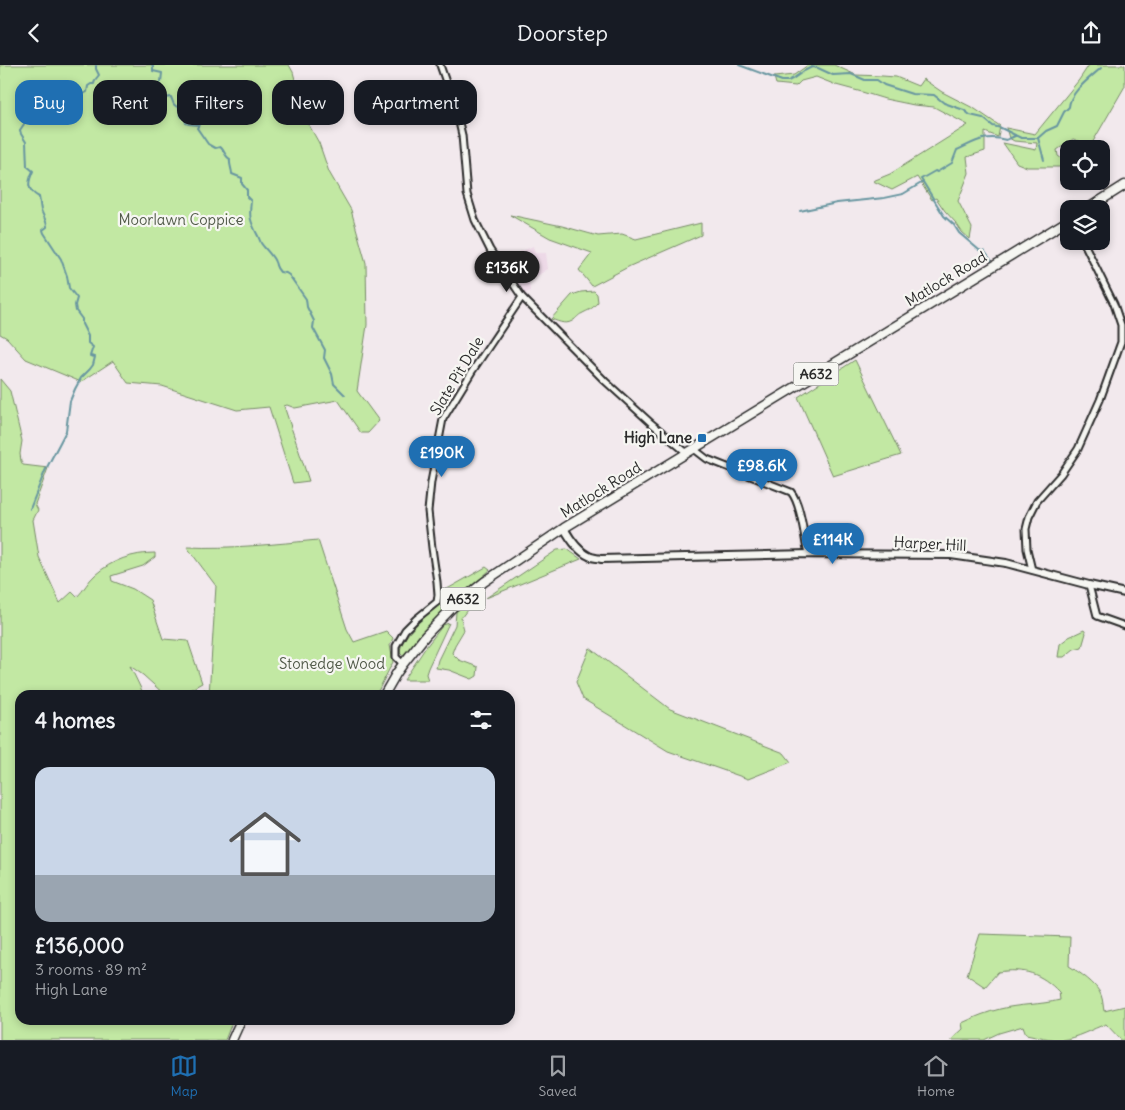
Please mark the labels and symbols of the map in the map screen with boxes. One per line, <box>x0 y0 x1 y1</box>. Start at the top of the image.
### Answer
park label: Moorlawn Coppice <box>118 210 244 229</box>
street label: Matlock Road <box>902 247 990 310</box>
pin: £136K <box>472 251 542 293</box>
street label: Slate Pit Dale <box>426 333 487 419</box>
road number: A632 <box>794 363 838 385</box>
place label: High Lane <box>624 428 692 448</box>
marker: High Lane <box>696 432 708 444</box>
pin: £190K <box>407 435 477 478</box>
pin: £98.6K <box>721 449 803 491</box>
street label: Matlock Road <box>557 457 645 522</box>
pin: £114K <box>798 523 868 565</box>
street label: Harper Hill <box>893 532 967 555</box>
road number: A632 <box>440 587 486 611</box>
park label: Stonedge Wood <box>279 654 385 673</box>

